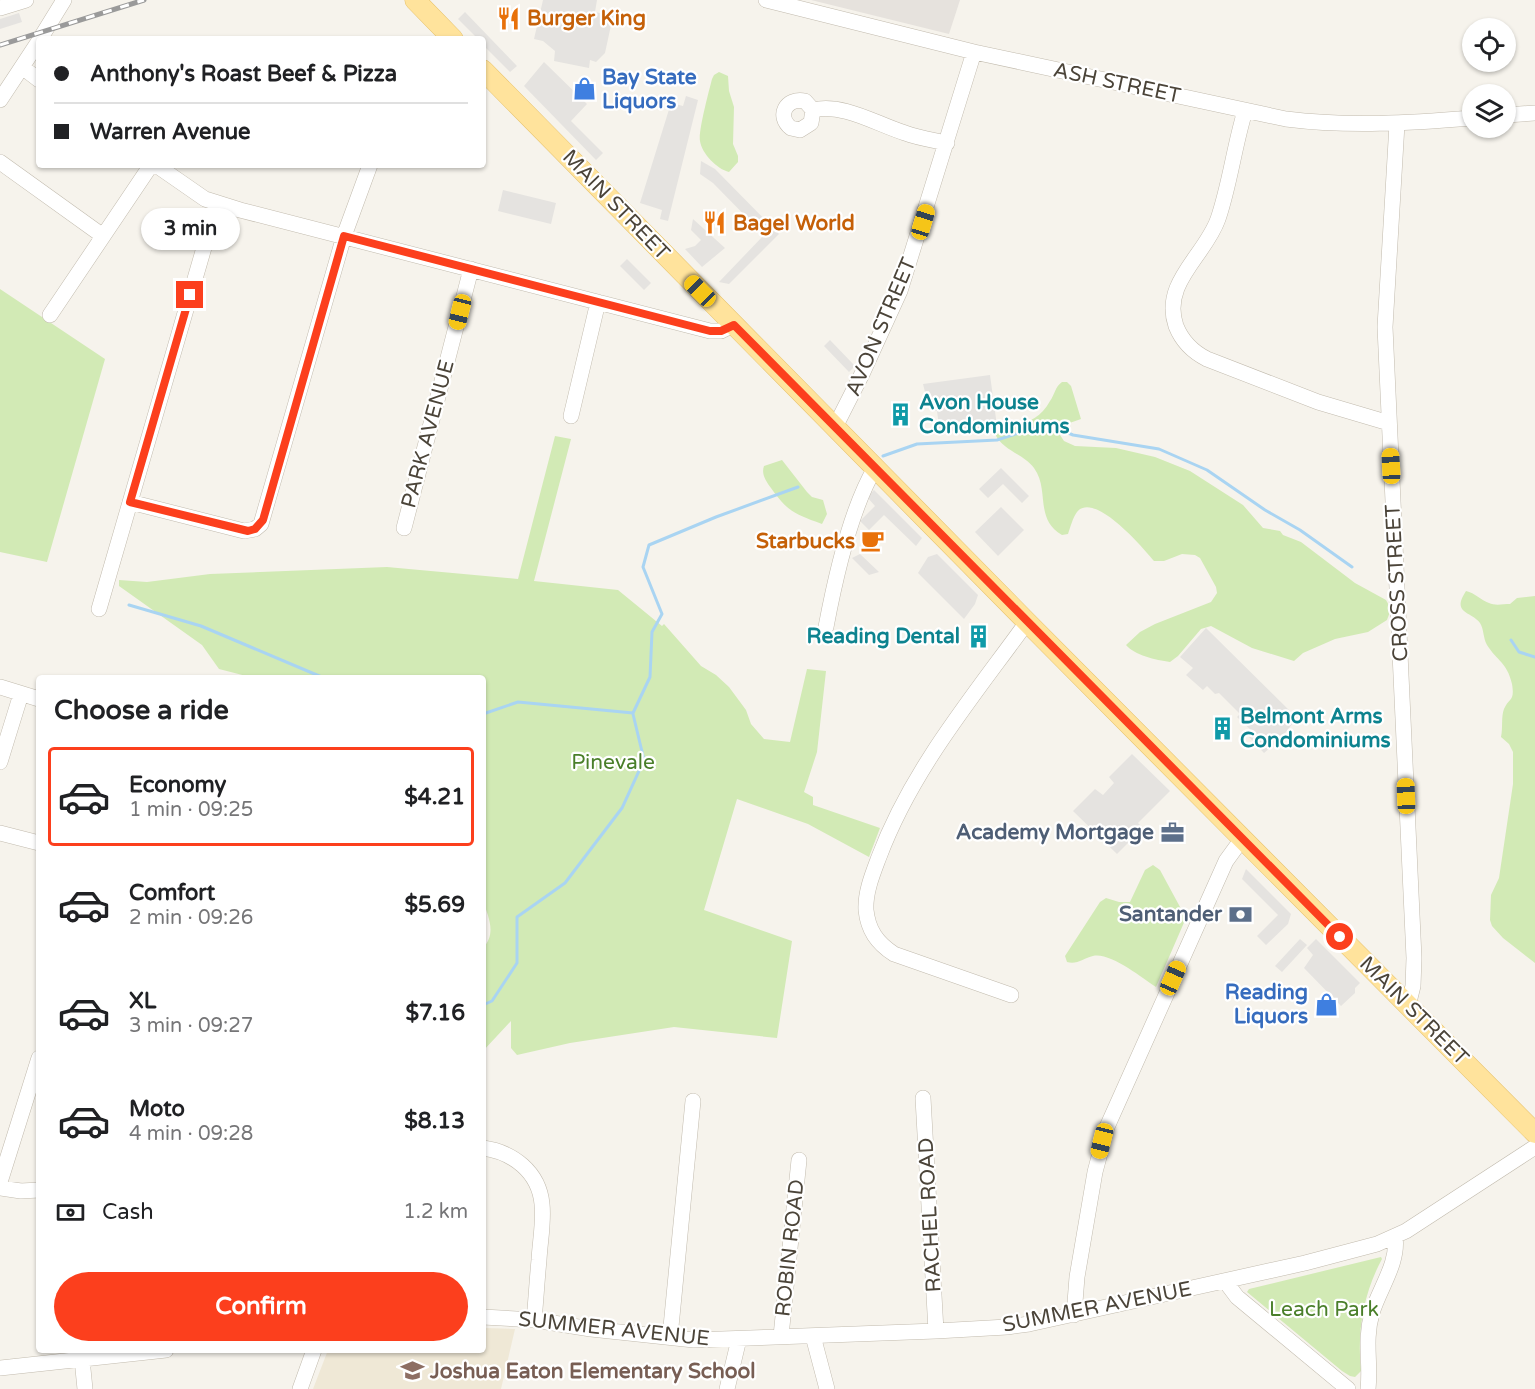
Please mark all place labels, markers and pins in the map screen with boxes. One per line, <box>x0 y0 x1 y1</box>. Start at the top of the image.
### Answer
restaurant icon: Burger King <box>496 5 522 31</box>
place label: Burger King <box>527 6 646 31</box>
place label: Bay State Liquors <box>602 65 697 114</box>
shop icon: Bay State Liquors <box>571 76 597 102</box>
restaurant icon: Bagel World <box>702 210 728 236</box>
place label: Bagel World <box>733 211 855 236</box>
place label: Avon House Condominiums <box>919 390 1070 439</box>
building icon: Avon House Condominiums <box>888 401 914 427</box>
cafe icon: Starbucks <box>860 528 886 554</box>
place label: Starbucks <box>756 529 855 554</box>
building icon: Reading Dental <box>965 623 991 649</box>
place label: Reading Dental <box>807 624 960 649</box>
place label: Belmont Arms Condominiums <box>1240 704 1391 753</box>
building icon: Belmont Arms Condominiums <box>1209 715 1235 741</box>
office icon: Academy Mortgage <box>1159 819 1185 845</box>
place label: Academy Mortgage <box>956 820 1154 845</box>
bank icon: Santander <box>1227 901 1253 927</box>
place label: Santander <box>1119 902 1223 927</box>
place label: Reading Liquors <box>1225 980 1308 1029</box>
shop icon: Reading Liquors <box>1313 991 1339 1017</box>
school or university icon: Joshua Eaton Elementary School <box>399 1358 425 1384</box>
place label: Joshua Eaton Elementary School <box>429 1359 756 1384</box>

